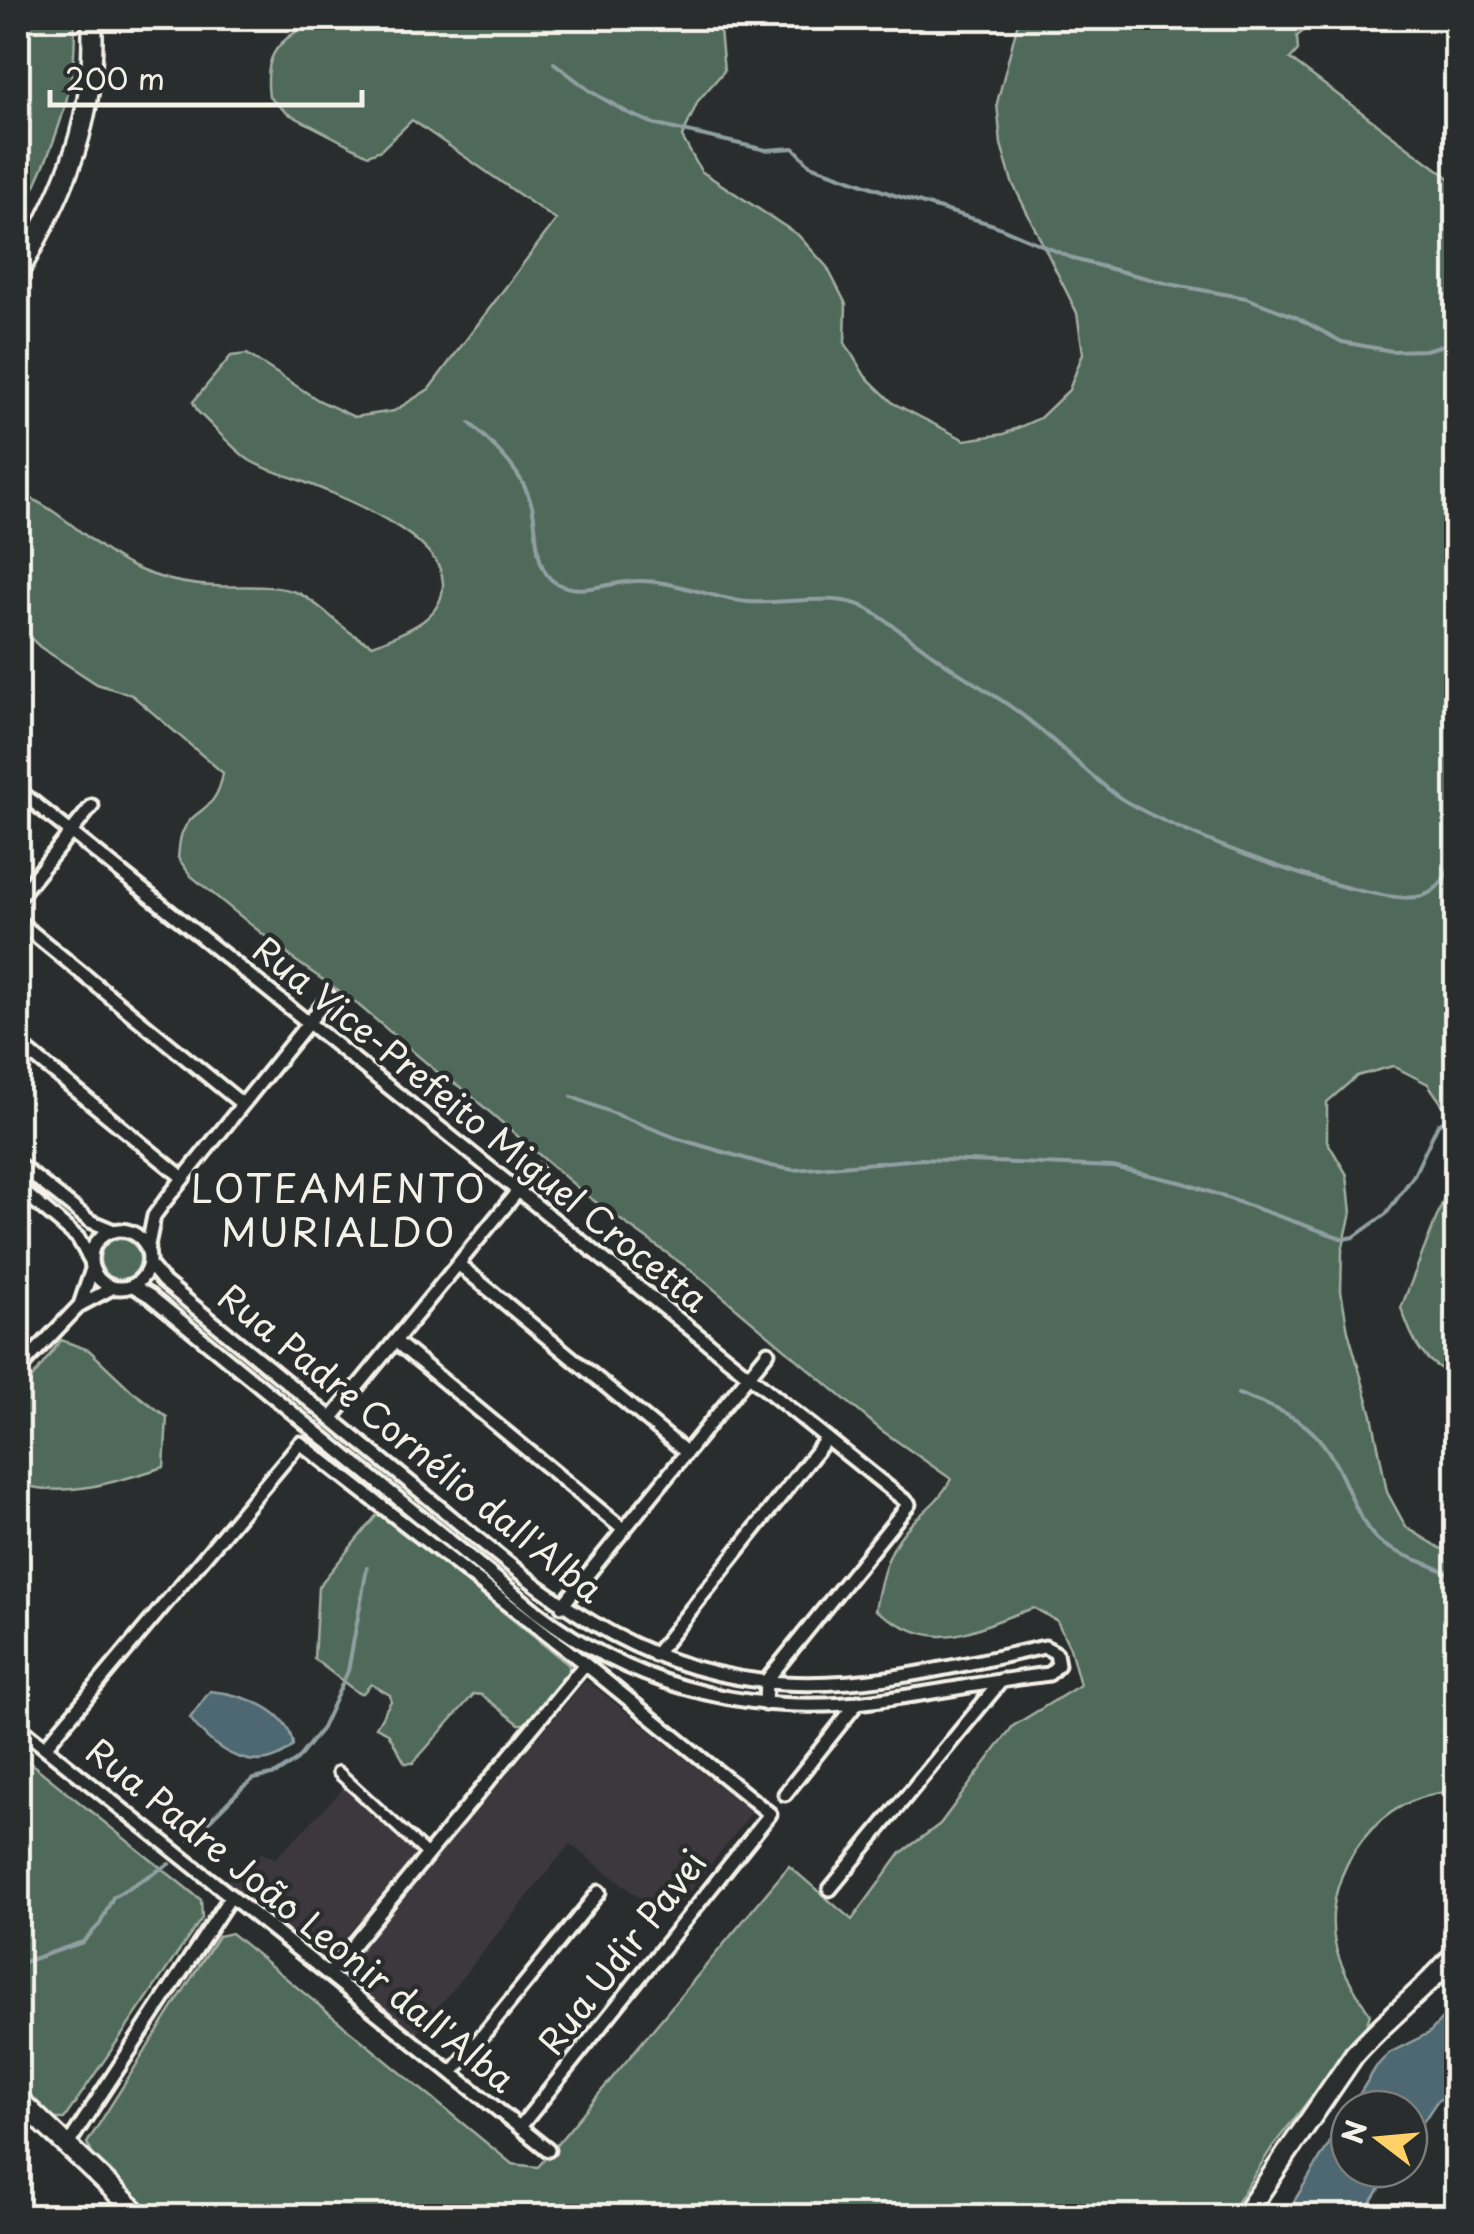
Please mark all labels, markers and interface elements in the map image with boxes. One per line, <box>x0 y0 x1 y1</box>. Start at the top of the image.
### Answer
scale bar <box>50 45 362 107</box>
text: 200 m <box>65 55 165 100</box>
street label: Rua Vice-Prefeito Miguel Crocetta <box>243 922 721 1324</box>
district label: LOTEAMENTO MURIALDO <box>191 1159 487 1260</box>
street label: Rua Padre Cornélio dall'Alba <box>208 1270 616 1614</box>
street label: Rua Padre João Leonir dall'Alba <box>76 1724 528 2104</box>
street label: Rua Udir Pavei <box>524 1838 718 2065</box>
north arrow <box>1329 2089 1429 2189</box>
text: N <box>1330 2115 1377 2148</box>

